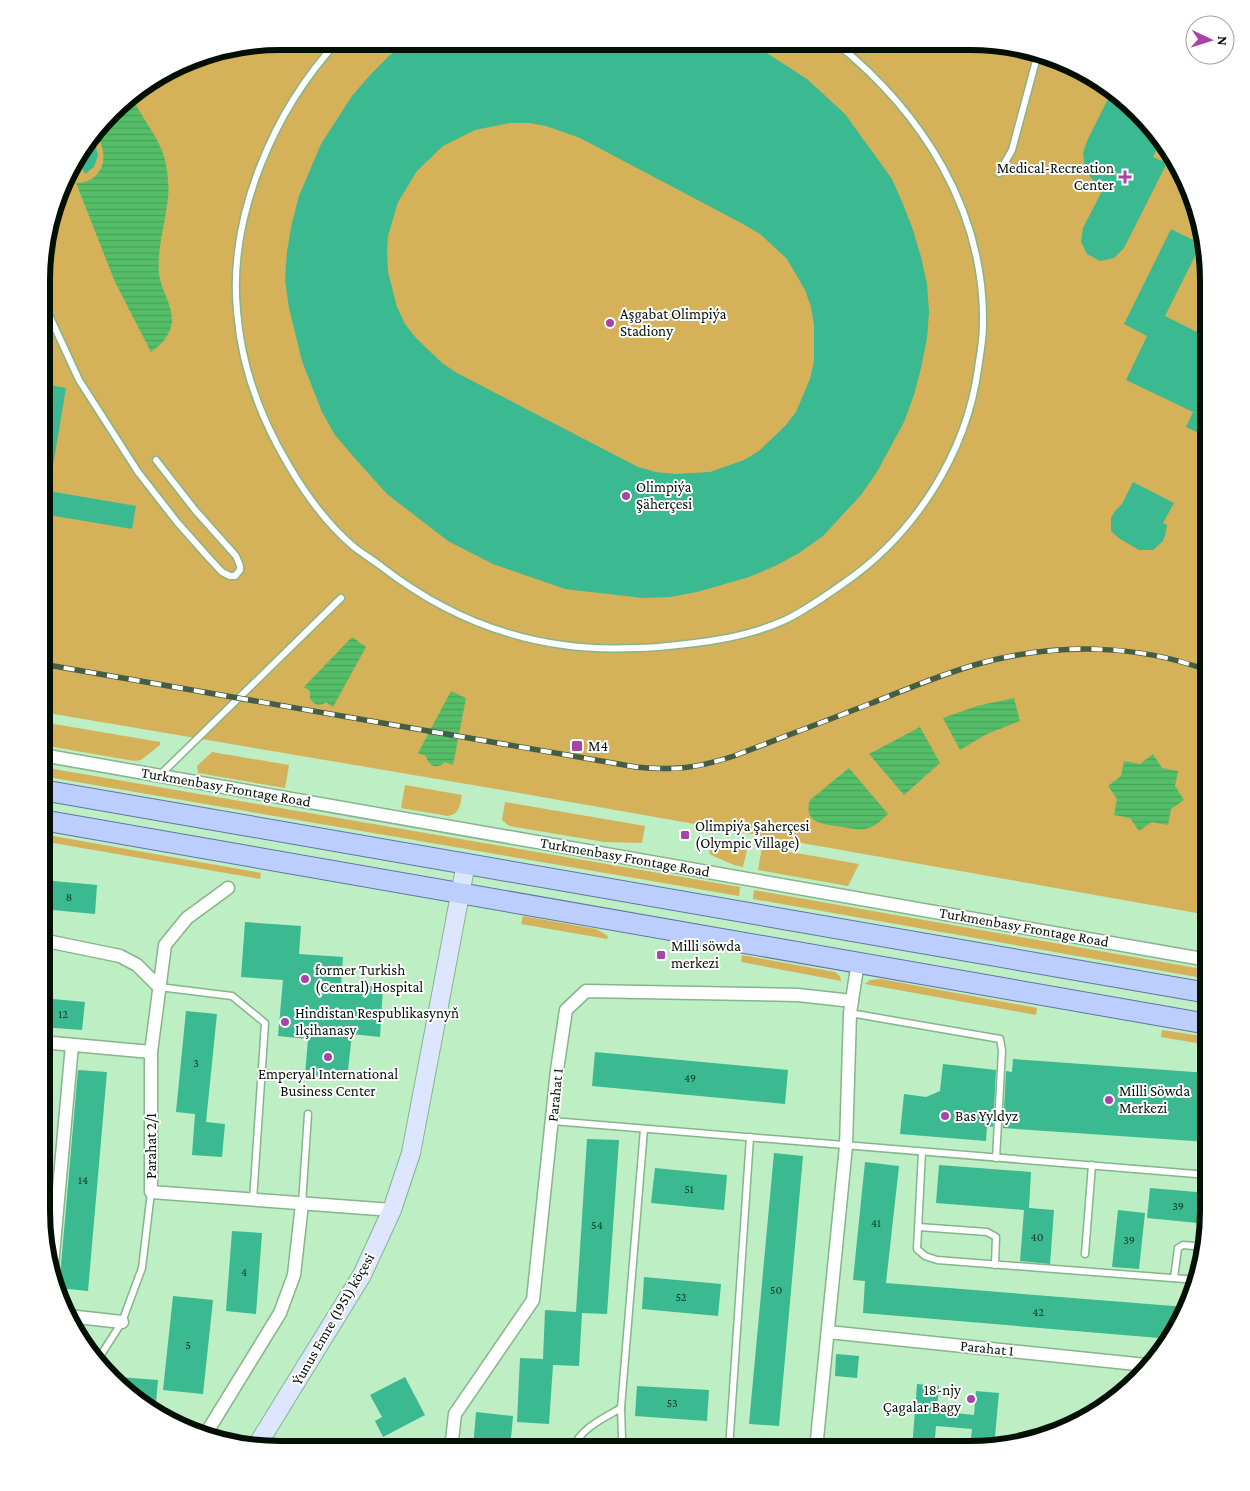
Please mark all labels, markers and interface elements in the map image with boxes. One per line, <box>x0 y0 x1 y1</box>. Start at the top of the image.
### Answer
north arrow <box>1185 15 1235 65</box>
text: N <box>1215 36 1231 47</box>
place label: Medical-Recreation Center <box>997 160 1115 193</box>
marker: Medical-Recreation Center <box>1118 170 1132 184</box>
place label: Aşgabat Olimpiýa Stadiony <box>620 306 727 340</box>
marker: Aşgabat Olimpiýa Stadiony <box>604 317 616 329</box>
place label: Olimpiýa Şäherçesi <box>636 479 692 513</box>
marker: Olimpiýa Şäherçesi <box>620 490 632 502</box>
place label: M4 <box>588 738 608 754</box>
marker: M4 <box>570 739 584 753</box>
street label: Turkmenbasy Frontage Road <box>140 764 312 811</box>
place label: Olimpiýa Şaherçesi (Olympic Village) <box>695 818 810 852</box>
marker: Olimpiýa Şaherçesi (Olympic Village) <box>679 829 691 841</box>
street label: Turkmenbasy Frontage Road <box>539 834 711 881</box>
house number: 8 <box>66 890 72 904</box>
street label: Turkmenbasy Frontage Road <box>938 904 1110 951</box>
place label: Milli söwda merkezi <box>671 938 741 971</box>
marker: Milli söwda merkezi <box>655 949 667 961</box>
place label: former Turkish (Central) Hospital <box>315 962 423 996</box>
marker: former Turkish (Central) Hospital <box>299 973 311 985</box>
place label: Hindistan Respublikasynyň Ilçihanasy <box>295 1005 459 1039</box>
house number: 12 <box>58 1007 68 1021</box>
marker: Hindistan Respublikasynyň Ilçihanasy <box>279 1016 291 1028</box>
marker: Emperyal International Business Center <box>322 1051 334 1063</box>
house number: 3 <box>193 1056 199 1070</box>
place label: Emperyal International Business Center <box>258 1066 398 1099</box>
street label: Parahat 1 <box>544 1067 566 1123</box>
house number: 49 <box>684 1071 696 1085</box>
place label: Milli Söwda Merkezi <box>1119 1083 1190 1116</box>
marker: Milli Söwda Merkezi <box>1103 1094 1115 1106</box>
place label: Bas Yyldyz <box>955 1108 1018 1125</box>
marker: Bas Yyldyz <box>939 1110 951 1122</box>
street label: Parahat 2/1 <box>143 1113 159 1179</box>
house number: 14 <box>78 1173 88 1187</box>
house number: 51 <box>684 1182 694 1196</box>
house number: 39 <box>1172 1199 1184 1213</box>
house number: 41 <box>871 1216 881 1230</box>
house number: 54 <box>591 1218 603 1232</box>
house number: 40 <box>1031 1230 1044 1244</box>
house number: 39 <box>1123 1233 1135 1247</box>
street label: Ýunus Emre (1951) köçesi <box>289 1250 378 1388</box>
house number: 4 <box>241 1265 247 1279</box>
house number: 50 <box>770 1283 782 1297</box>
house number: 52 <box>675 1290 687 1304</box>
house number: 42 <box>1032 1305 1044 1319</box>
street label: Parahat 1 <box>959 1337 1015 1359</box>
house number: 5 <box>185 1338 191 1352</box>
place label: 18-njy Çagalar Bagy <box>883 1382 961 1416</box>
marker: 18-njy Çagalar Bagy <box>965 1393 977 1405</box>
house number: 53 <box>666 1396 678 1410</box>

